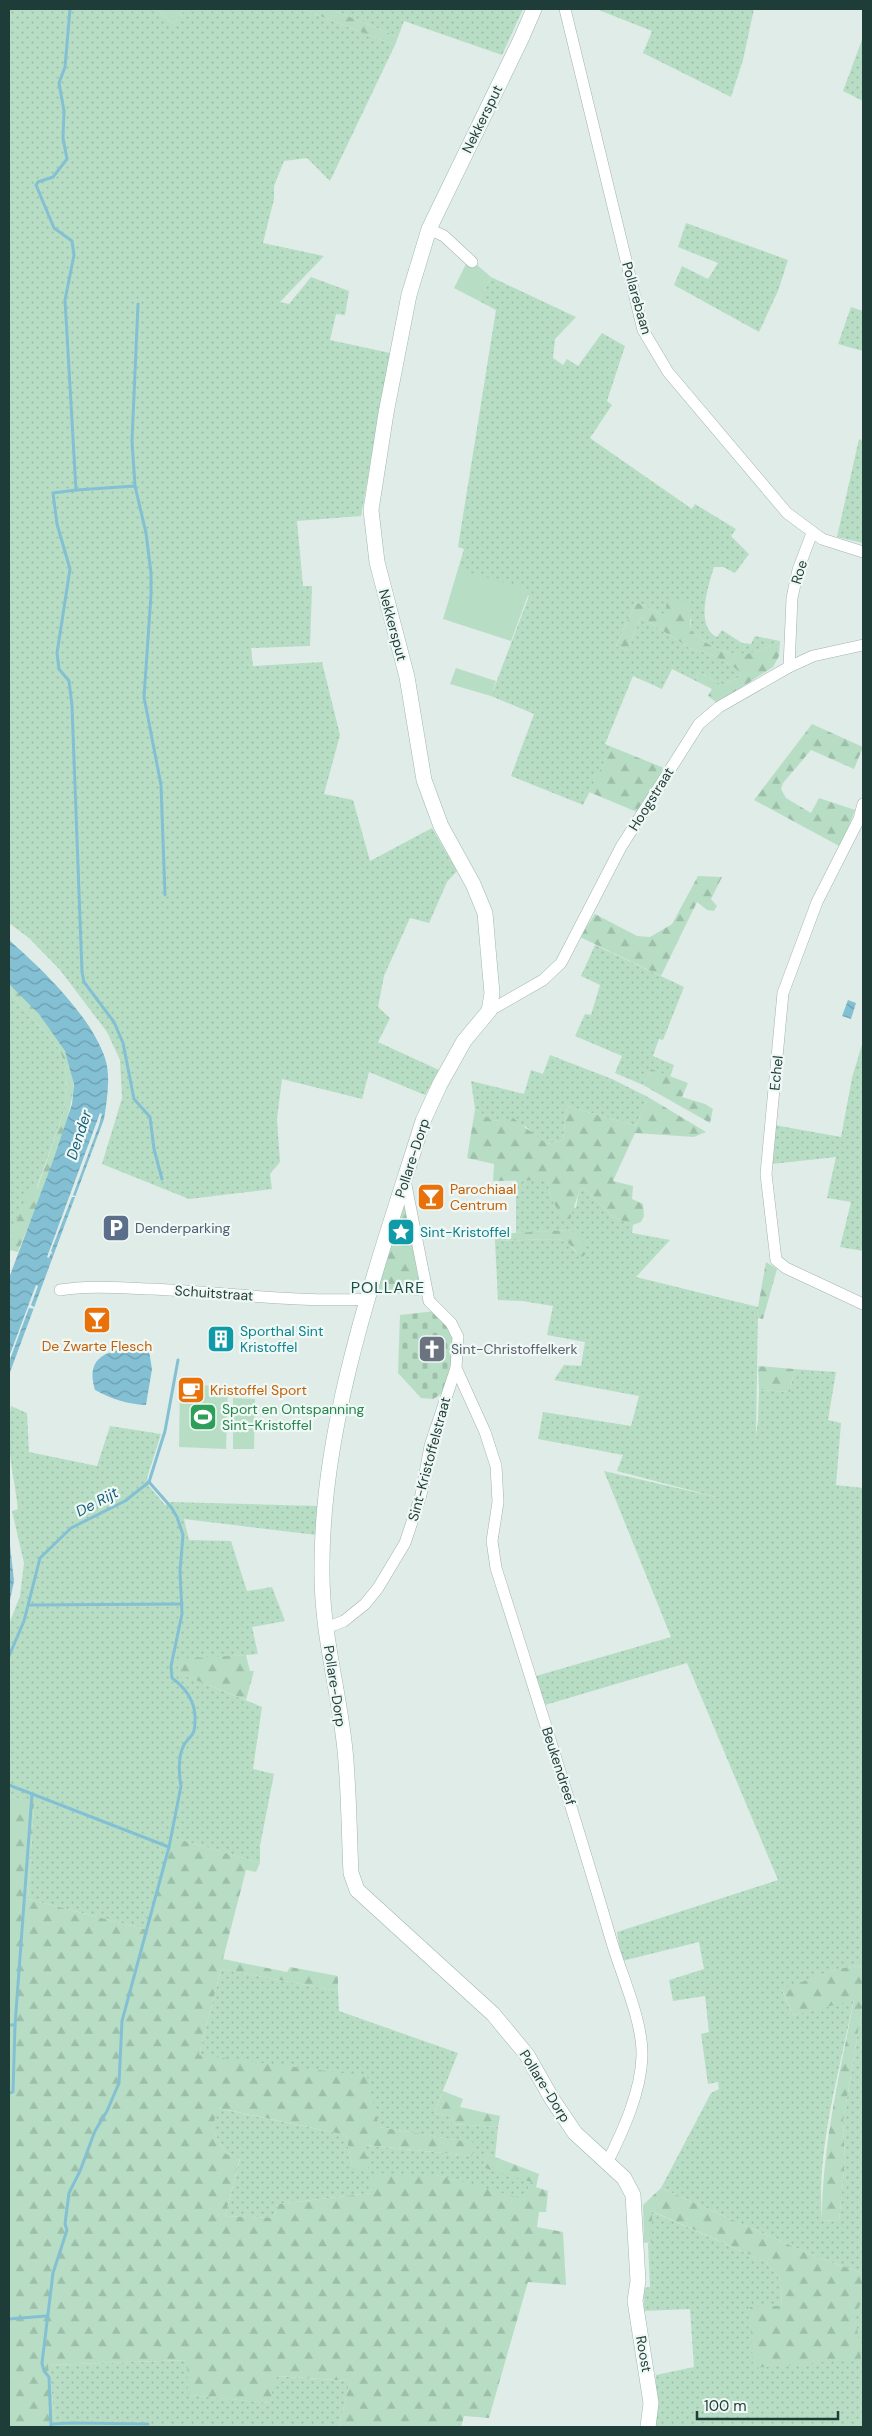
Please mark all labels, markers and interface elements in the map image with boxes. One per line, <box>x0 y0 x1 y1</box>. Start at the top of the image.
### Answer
street label: Nekkersput <box>458 82 506 156</box>
street label: Pollarebaan <box>618 260 656 336</box>
street label: Roe <box>787 558 811 586</box>
street label: Nekkersput <box>375 587 411 663</box>
street label: Hoogstraat <box>624 764 678 834</box>
street label: Echel <box>765 1055 787 1091</box>
water label: Dender <box>62 1107 97 1162</box>
street label: Pollare-Dorp <box>391 1116 433 1200</box>
place label: Parochiaal Centrum <box>450 1180 516 1214</box>
bar icon: Parochiaal Centrum <box>416 1182 446 1212</box>
parking icon: Denderparking <box>101 1213 131 1243</box>
place icon: Sint-Kristoffel <box>386 1217 416 1247</box>
place label: Denderparking <box>135 1219 231 1237</box>
place label: Sint-Kristoffel <box>420 1223 510 1241</box>
district label: POLLARE <box>351 1277 425 1298</box>
street label: Schuitstraat <box>174 1281 254 1305</box>
bar icon: De Zwarte Flesch <box>82 1305 112 1335</box>
place label: Sporthal Sint Kristoffel <box>240 1322 323 1356</box>
building icon: Sporthal Sint Kristoffel <box>206 1324 236 1354</box>
church icon: Sint-Christoffelkerk <box>417 1334 447 1364</box>
place label: De Zwarte Flesch <box>42 1337 152 1355</box>
place label: Sint-Christoffelkerk <box>451 1340 578 1358</box>
cafe icon: Kristoffel Sport <box>176 1375 206 1405</box>
place label: Kristoffel Sport <box>210 1381 307 1399</box>
street label: Sint-Kristoffelstraat <box>404 1395 454 1523</box>
place label: Sport en Ontspanning Sint-Kristoffel <box>222 1400 365 1434</box>
sports icon: Sport en Ontspanning Sint-Kristoffel <box>188 1402 218 1432</box>
water label: De Rijt <box>72 1482 122 1521</box>
street label: Pollare-Dorp <box>320 1644 350 1728</box>
street label: Beukendreef <box>538 1725 580 1808</box>
street label: Pollare-Dorp <box>516 2046 575 2126</box>
street label: Roost <box>632 2334 656 2374</box>
scale bar <box>697 2388 838 2420</box>
text: 100 m <box>704 2396 747 2416</box>

